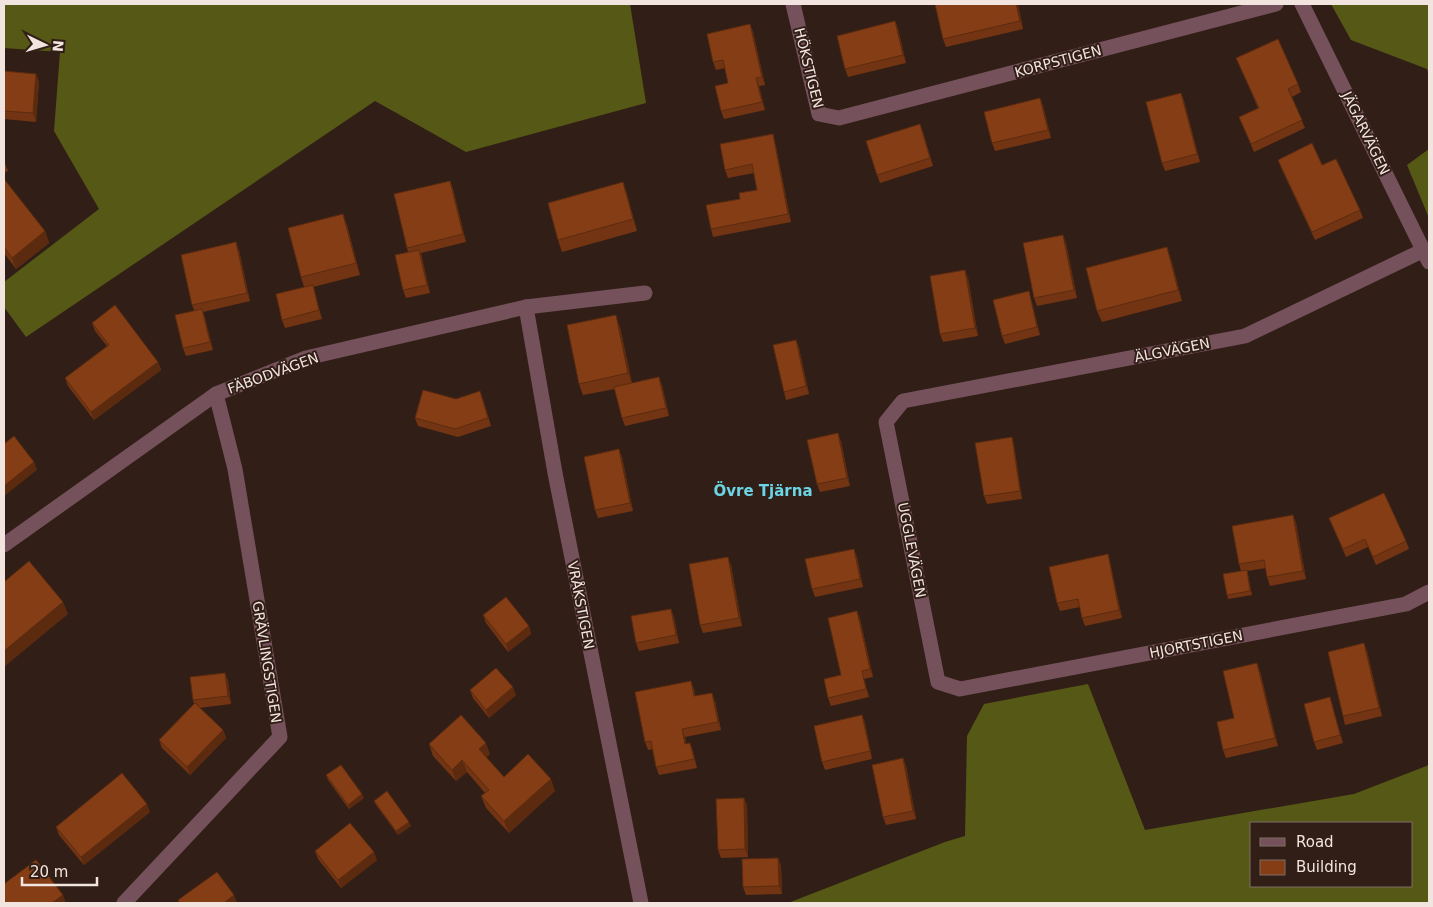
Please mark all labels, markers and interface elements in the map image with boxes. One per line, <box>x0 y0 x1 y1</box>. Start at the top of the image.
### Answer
north arrow <box>20 20 70 70</box>
street label: HÖKSTIGEN <box>791 26 828 110</box>
text: N <box>49 40 66 53</box>
street label: KORPSTIGEN <box>1013 42 1103 80</box>
street label: JÄGARVÄGEN <box>1338 87 1394 177</box>
street label: ÄLGVÄGEN <box>1133 334 1211 365</box>
street label: FÄBODVÄGEN <box>225 348 321 397</box>
district label: Övre Tjärna <box>713 481 813 500</box>
street label: UGGLEVÄGEN <box>895 501 930 599</box>
street label: VRÅKSTIGEN <box>565 559 597 651</box>
street label: GRÄVLINGSTIGEN <box>249 600 286 724</box>
street label: HJORTSTIGEN <box>1148 627 1244 661</box>
legend <box>1250 822 1413 887</box>
text: Road <box>1296 833 1334 851</box>
scale bar <box>22 854 98 886</box>
text: Building <box>1296 858 1357 876</box>
text: 20 m <box>30 863 68 881</box>

